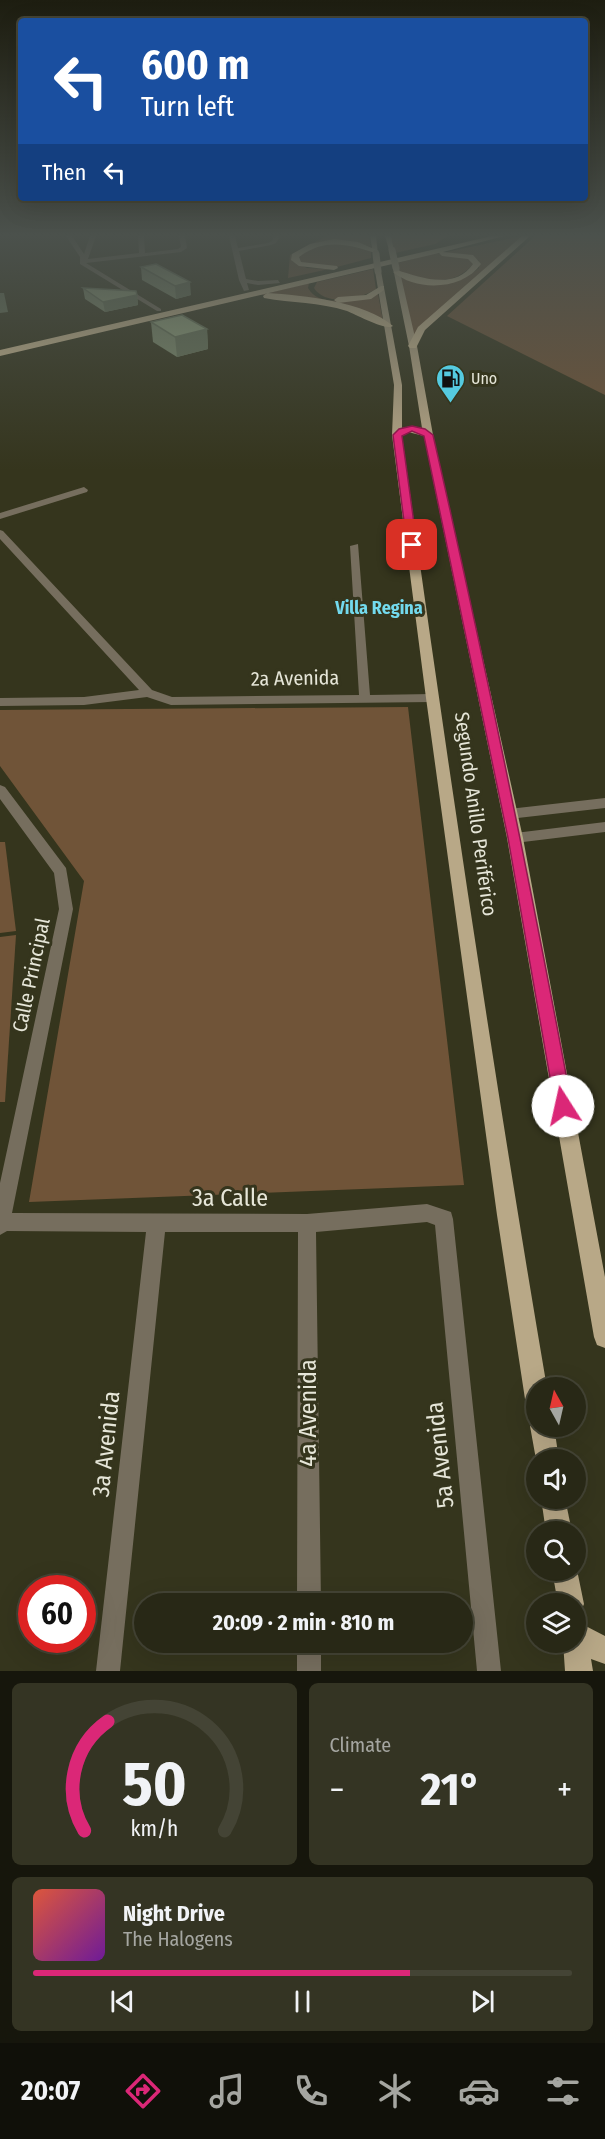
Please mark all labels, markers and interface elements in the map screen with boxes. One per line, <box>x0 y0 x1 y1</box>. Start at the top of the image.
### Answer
text: 600 m <box>141 40 250 90</box>
icon: left <box>42 42 120 120</box>
text: Turn left <box>141 91 234 123</box>
icon: left <box>98 156 131 189</box>
text: Then <box>42 159 86 186</box>
fuel station icon: Uno <box>434 362 466 404</box>
place label: Uno <box>471 369 497 388</box>
pin <box>386 519 437 570</box>
icon: arrive <box>395 528 428 561</box>
district label: Villa Regina <box>334 597 423 619</box>
street label: 2a Avenida <box>251 665 339 691</box>
street label: Segundo Anillo Periférico <box>450 710 502 918</box>
street label: Calle Principal <box>7 916 55 1034</box>
position arrow <box>531 1074 595 1138</box>
street label: 3a Calle <box>192 1184 268 1212</box>
street label: 4a Avenida <box>294 1359 322 1467</box>
north arrow <box>526 1377 586 1437</box>
map controls <box>526 1377 586 1653</box>
street label: 3a Avenida <box>87 1390 125 1498</box>
street label: 5a Avenida <box>420 1400 460 1510</box>
button: sound <box>526 1449 586 1509</box>
button: search <box>526 1521 586 1581</box>
speed limit sign: 60 <box>18 1575 96 1653</box>
button: layers <box>526 1593 586 1653</box>
text: 20:09 · 2 min · 810 m <box>213 1609 394 1636</box>
text: Climate <box>330 1733 391 1757</box>
text: 50 <box>122 1747 187 1822</box>
text: 21° <box>421 1763 481 1817</box>
text: − <box>330 1770 344 1810</box>
text: + <box>557 1770 572 1810</box>
text: km/h <box>130 1816 178 1842</box>
text: Night Drive <box>123 1900 225 1927</box>
text: The Halogens <box>123 1927 233 1951</box>
icon: previous <box>106 1985 139 2018</box>
icon: pause <box>286 1985 319 2018</box>
icon: next <box>466 1985 499 2018</box>
icon: directions <box>122 2070 164 2112</box>
icon: music <box>206 2070 248 2112</box>
icon: phone <box>290 2070 332 2112</box>
icon: climate <box>374 2070 416 2112</box>
icon: car <box>458 2070 500 2112</box>
icon: filters <box>542 2070 584 2112</box>
text: 20:07 <box>21 2075 80 2107</box>

